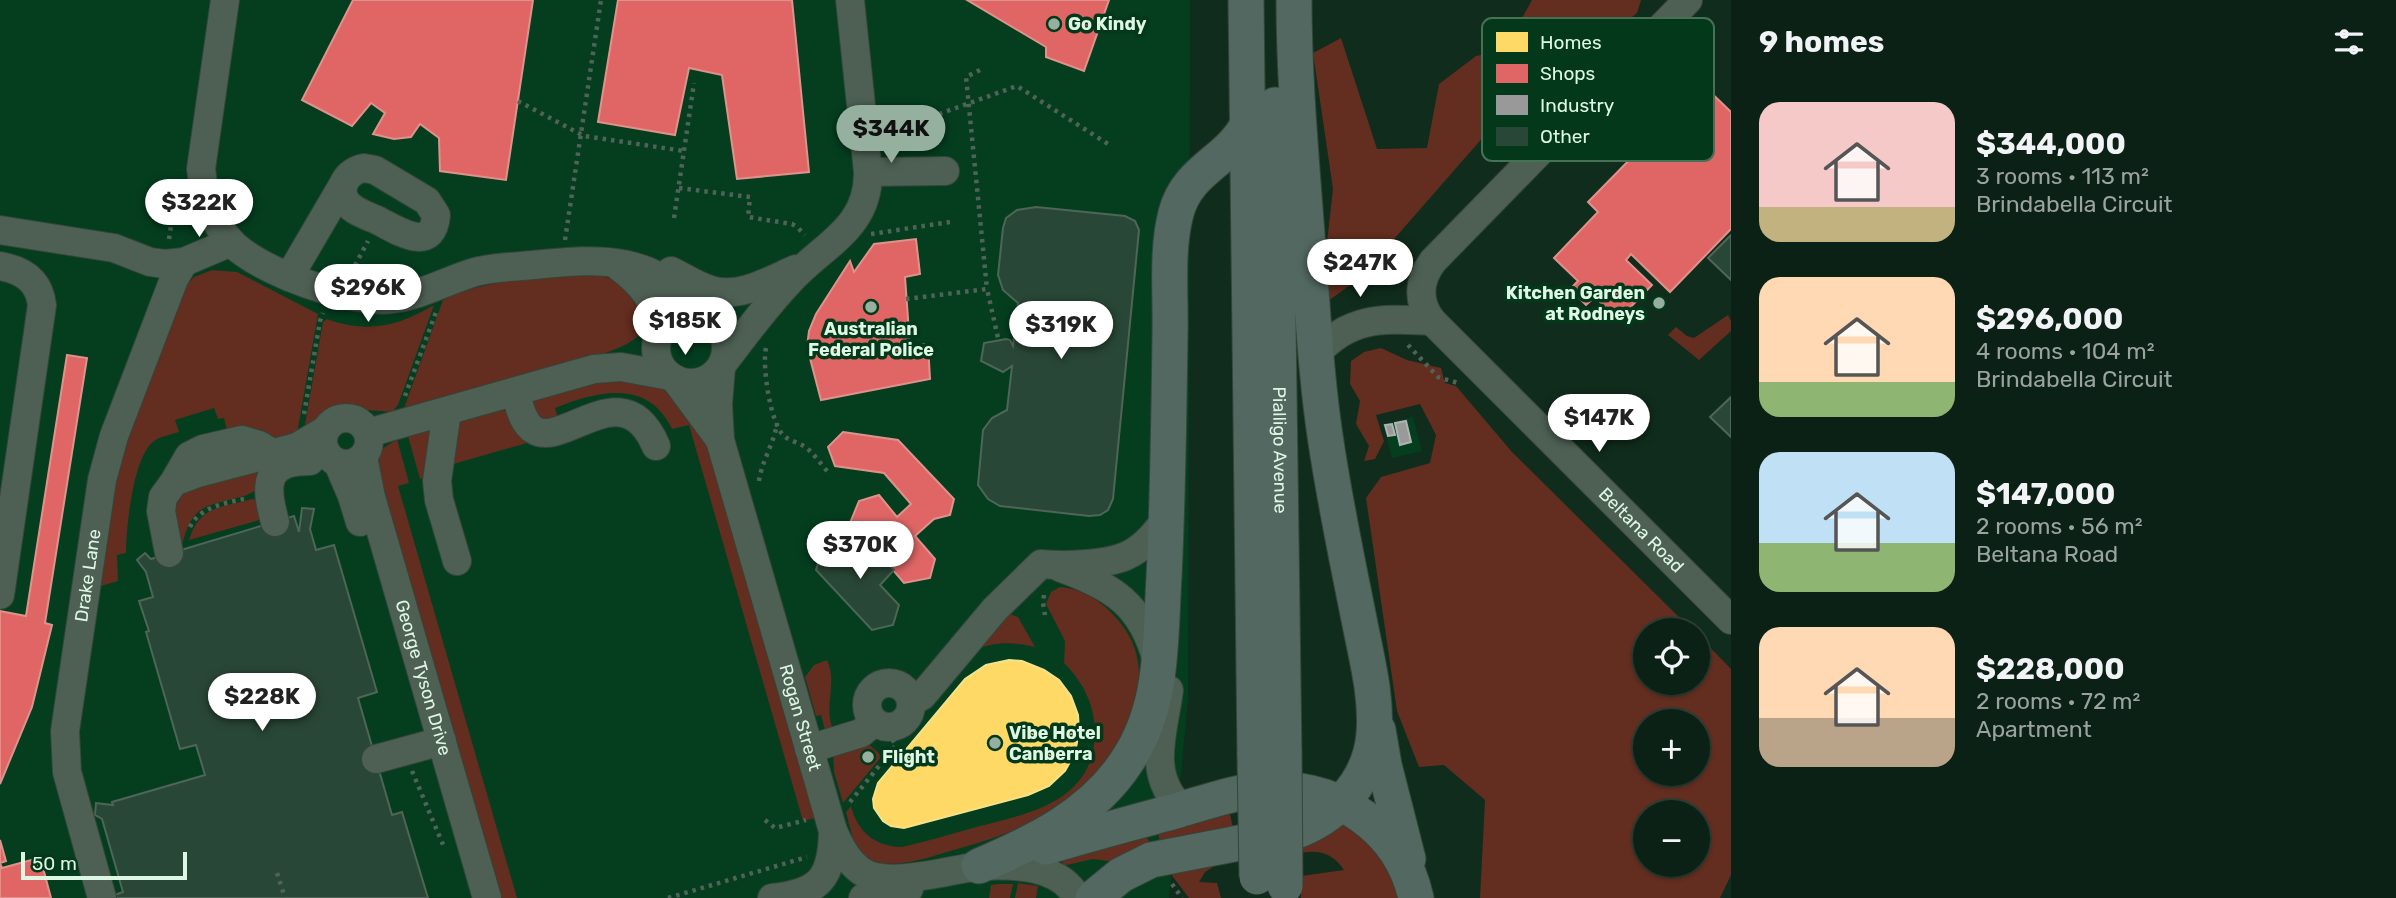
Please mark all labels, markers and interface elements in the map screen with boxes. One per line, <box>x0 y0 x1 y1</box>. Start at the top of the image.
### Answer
place label: Go Kindy <box>1068 13 1147 35</box>
marker: Go Kindy <box>1046 16 1062 32</box>
legend <box>1482 18 1714 161</box>
icon: filters <box>2330 23 2368 61</box>
text: 9 homes <box>1759 24 1884 60</box>
text: Homes <box>1540 31 1602 54</box>
text: Shops <box>1540 62 1595 85</box>
text: Industry <box>1540 94 1614 117</box>
pin: $344K <box>842 106 940 165</box>
text: $344K <box>852 114 930 142</box>
text: Other <box>1540 125 1591 148</box>
text: $344,000 <box>1976 126 2126 162</box>
icon: home <box>1815 130 1899 214</box>
text: 3 rooms · 113 m² <box>1976 162 2149 190</box>
pin: $322K <box>150 180 248 239</box>
text: $322K <box>161 188 237 216</box>
text: Brindabella Circuit <box>1976 190 2173 218</box>
pin: $247K <box>1311 240 1409 299</box>
text: $247K <box>1323 248 1397 276</box>
pin: $296K <box>319 264 417 324</box>
text: $296K <box>330 273 406 301</box>
place label: Kitchen Garden at Rodneys <box>1506 282 1645 325</box>
marker: Kitchen Garden at Rodneys <box>1651 295 1667 311</box>
pin: $185K <box>636 298 734 357</box>
marker: Australian Federal Police <box>863 299 879 315</box>
text: $296,000 <box>1976 301 2124 337</box>
pin: $319K <box>1012 302 1110 361</box>
icon: home <box>1815 305 1899 389</box>
text: $185K <box>649 306 721 334</box>
text: $319K <box>1025 310 1097 338</box>
place label: Australian Federal Police <box>808 318 934 361</box>
text: 4 rooms · 104 m² <box>1976 337 2155 365</box>
text: Brindabella Circuit <box>1976 365 2173 393</box>
street label: Pialligo Avenue <box>1268 386 1292 514</box>
pin: $147K <box>1550 394 1648 454</box>
text: $147K <box>1564 403 1634 431</box>
text: $147,000 <box>1976 476 2116 512</box>
icon: home <box>1815 480 1899 564</box>
street label: Beltana Road <box>1594 483 1688 577</box>
text: 2 rooms · 56 m² <box>1976 512 2143 540</box>
pin: $370K <box>811 522 909 581</box>
street label: Drake Lane <box>70 528 106 623</box>
text: $370K <box>823 530 897 558</box>
text: Beltana Road <box>1976 540 2118 568</box>
street label: George Tyson Drive <box>390 597 456 758</box>
map controls <box>1633 618 1710 877</box>
button: locate <box>1633 618 1710 695</box>
text: $228,000 <box>1976 651 2125 687</box>
icon: home <box>1815 655 1899 739</box>
street label: Rogan Street <box>774 662 826 773</box>
pin: $228K <box>213 674 311 733</box>
text: $228K <box>224 682 300 710</box>
text: 2 rooms · 72 m² <box>1976 687 2140 715</box>
button: + <box>1633 709 1710 786</box>
text: Apartment <box>1976 715 2092 743</box>
place label: Vibe Hotel Canberra <box>1009 722 1101 765</box>
marker: Vibe Hotel Canberra <box>987 735 1003 751</box>
place label: Flight <box>882 746 935 768</box>
marker: Flight <box>860 749 876 765</box>
button: − <box>1633 800 1710 877</box>
scale bar <box>21 849 187 881</box>
text: 50 m <box>32 852 77 875</box>

